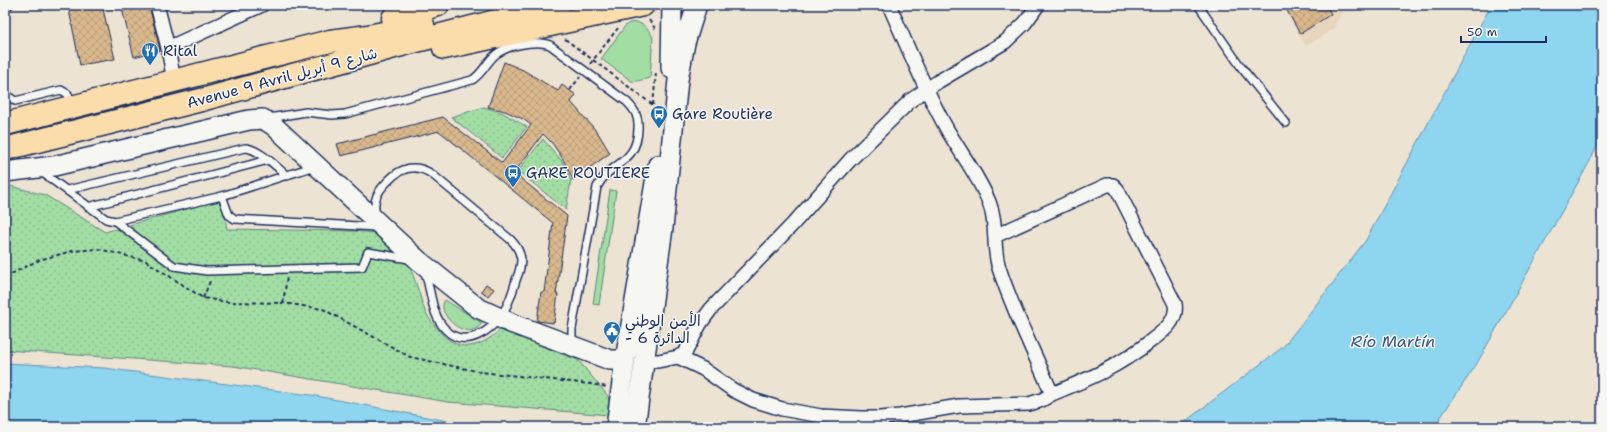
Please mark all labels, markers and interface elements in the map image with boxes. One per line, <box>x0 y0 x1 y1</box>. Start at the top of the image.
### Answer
scale bar <box>1461 18 1546 44</box>
text: 50 m <box>1467 24 1497 40</box>
restaurant icon: Rital <box>140 41 160 66</box>
place label: Rital <box>163 41 198 61</box>
street label: Avenue 9 Avril شارع 9 أبريل <box>185 43 379 113</box>
bus stop icon: Gare Routière <box>649 104 669 129</box>
place label: Gare Routière <box>672 104 773 124</box>
bus stop icon: GARE ROUTIERE <box>503 163 523 188</box>
place label: GARE ROUTIERE <box>526 163 650 183</box>
place label: الأمن الوطني - الدائرة 6 <box>625 311 701 348</box>
public building icon: الأمن الوطني - الدائرة 6 <box>602 320 622 345</box>
water label: Río Martín <box>1351 331 1435 352</box>

